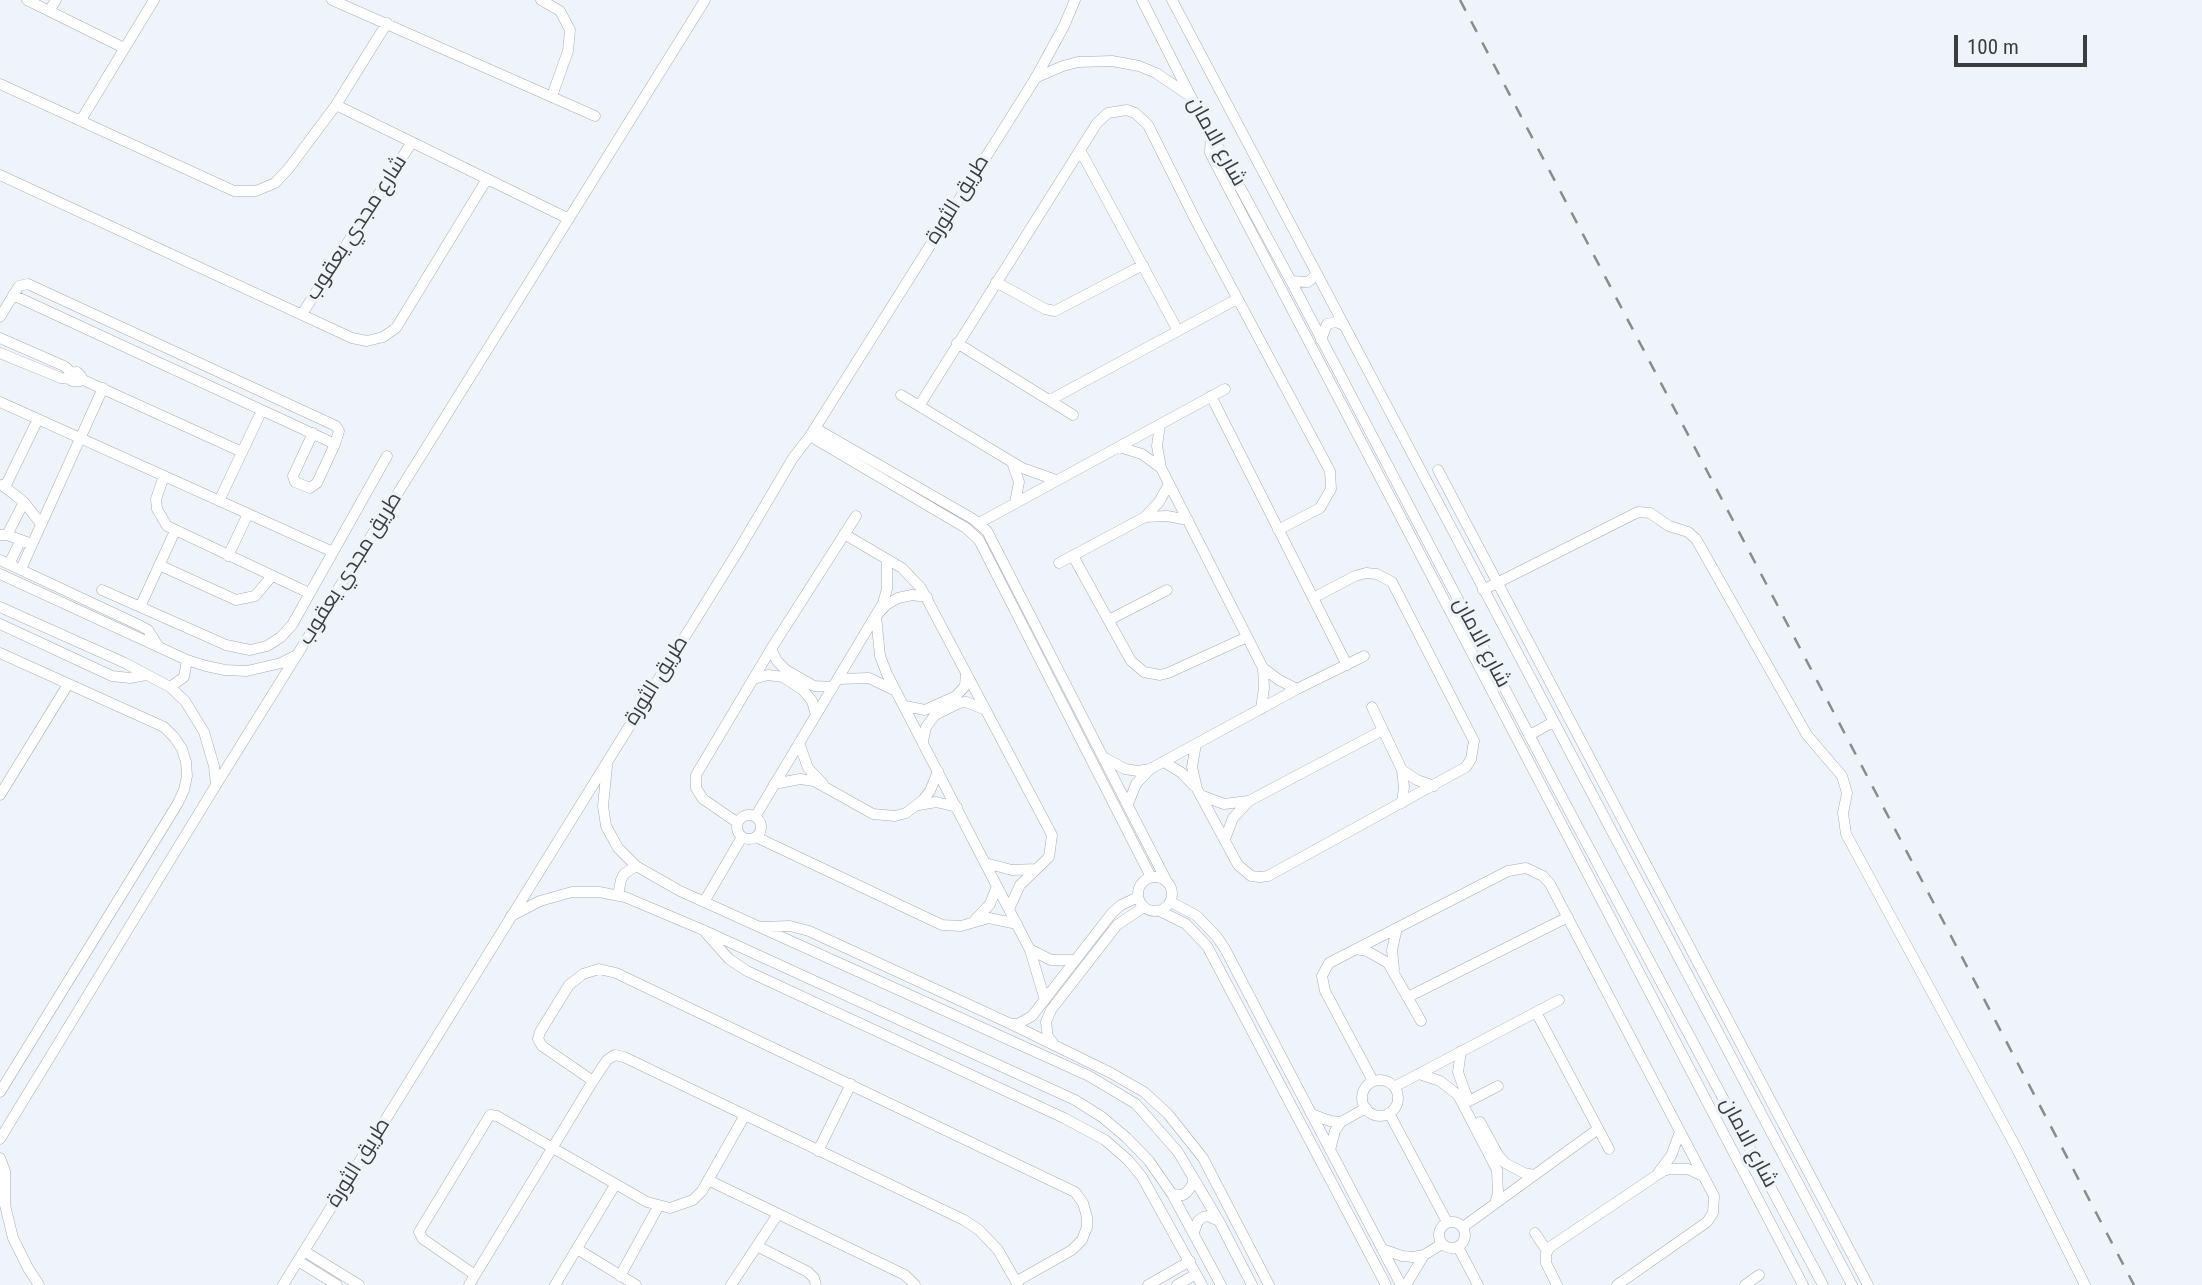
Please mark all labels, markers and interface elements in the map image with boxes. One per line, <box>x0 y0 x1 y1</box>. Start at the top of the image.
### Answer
scale bar <box>1957 21 2090 65</box>
text: 100 m <box>1967 35 2019 59</box>
street label: شارع الامان <box>1181 93 1251 191</box>
street label: شارع مجدي يعقوب <box>301 151 413 305</box>
street label: طريق الثورة <box>921 151 995 249</box>
street label: طريق مجدي يعقوب <box>294 488 408 650</box>
street label: شارع الامان <box>1447 594 1515 692</box>
street label: طريق الثورة <box>620 632 694 730</box>
street label: شارع الامان <box>1714 1094 1782 1192</box>
street label: طريق الثورة <box>322 1114 396 1212</box>

